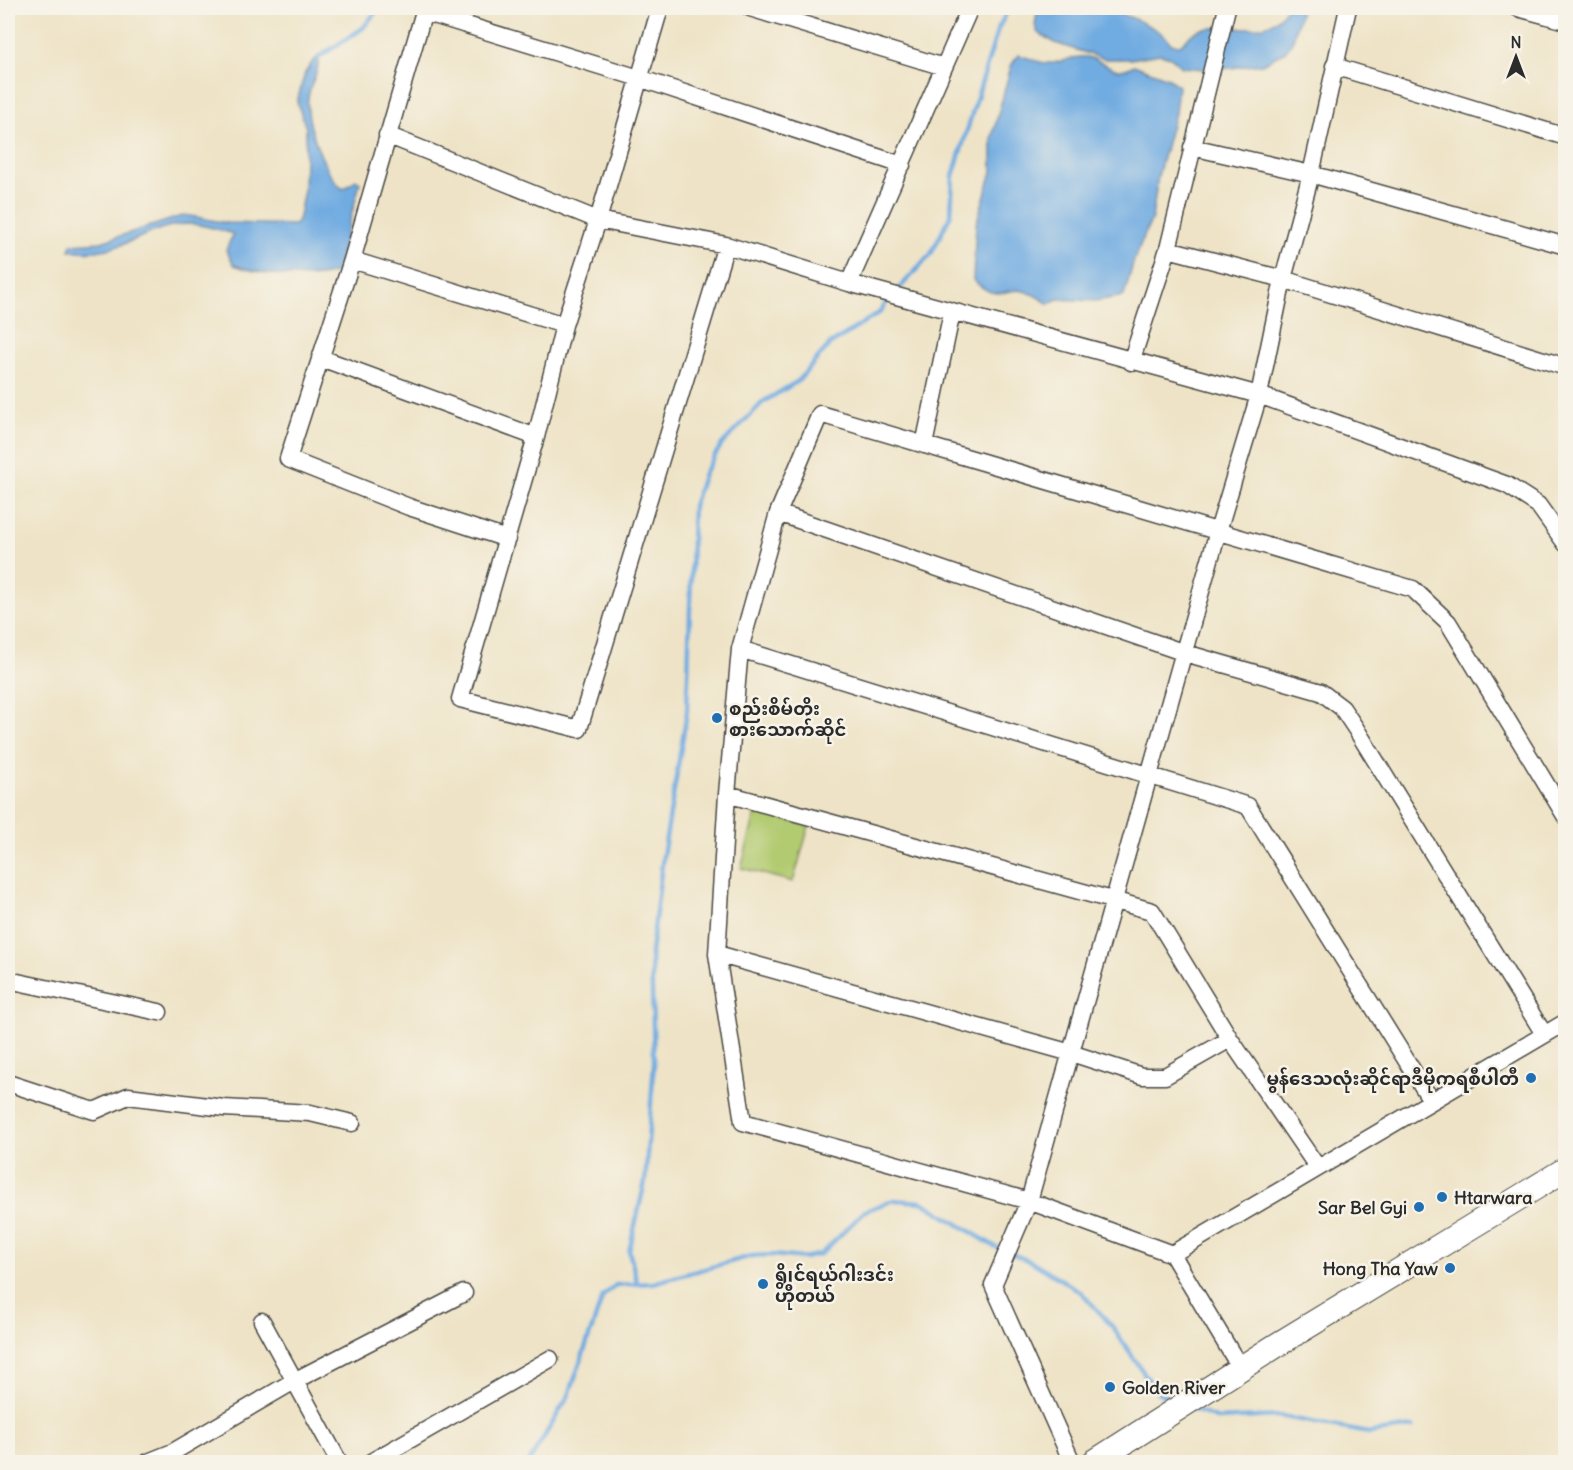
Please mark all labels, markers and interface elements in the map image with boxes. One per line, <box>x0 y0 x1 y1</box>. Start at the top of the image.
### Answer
north arrow <box>1486 27 1546 87</box>
text: N <box>1510 32 1522 52</box>
place label: စည်းစိမ်တိုး စားသောက်ဆိုင် <box>729 697 847 744</box>
marker: စည်းစိမ်တိုး စားသောက်ဆိုင် <box>710 711 724 725</box>
place label: မွန်ဒေသလုံးဆိုင်ရာဒီမိုကရစီပါတီ <box>1266 1067 1519 1093</box>
marker: မွန်ဒေသလုံးဆိုင်ရာဒီမိုကရစီပါတီ <box>1524 1071 1538 1085</box>
place label: Htarwara <box>1454 1186 1532 1209</box>
marker: Htarwara <box>1435 1190 1449 1204</box>
place label: Sar Bel Gyi <box>1318 1196 1407 1219</box>
marker: Sar Bel Gyi <box>1412 1200 1426 1214</box>
place label: Hong Tha Yaw <box>1323 1257 1439 1280</box>
marker: Hong Tha Yaw <box>1443 1261 1457 1275</box>
place label: ရွိုင်ရယ်ဂါးဒင်း ဟိုတယ် <box>775 1263 894 1310</box>
marker: ရွိုင်ရယ်ဂါးဒင်း ဟိုတယ် <box>756 1277 770 1291</box>
place label: Golden River <box>1122 1376 1226 1399</box>
marker: Golden River <box>1103 1380 1117 1394</box>

